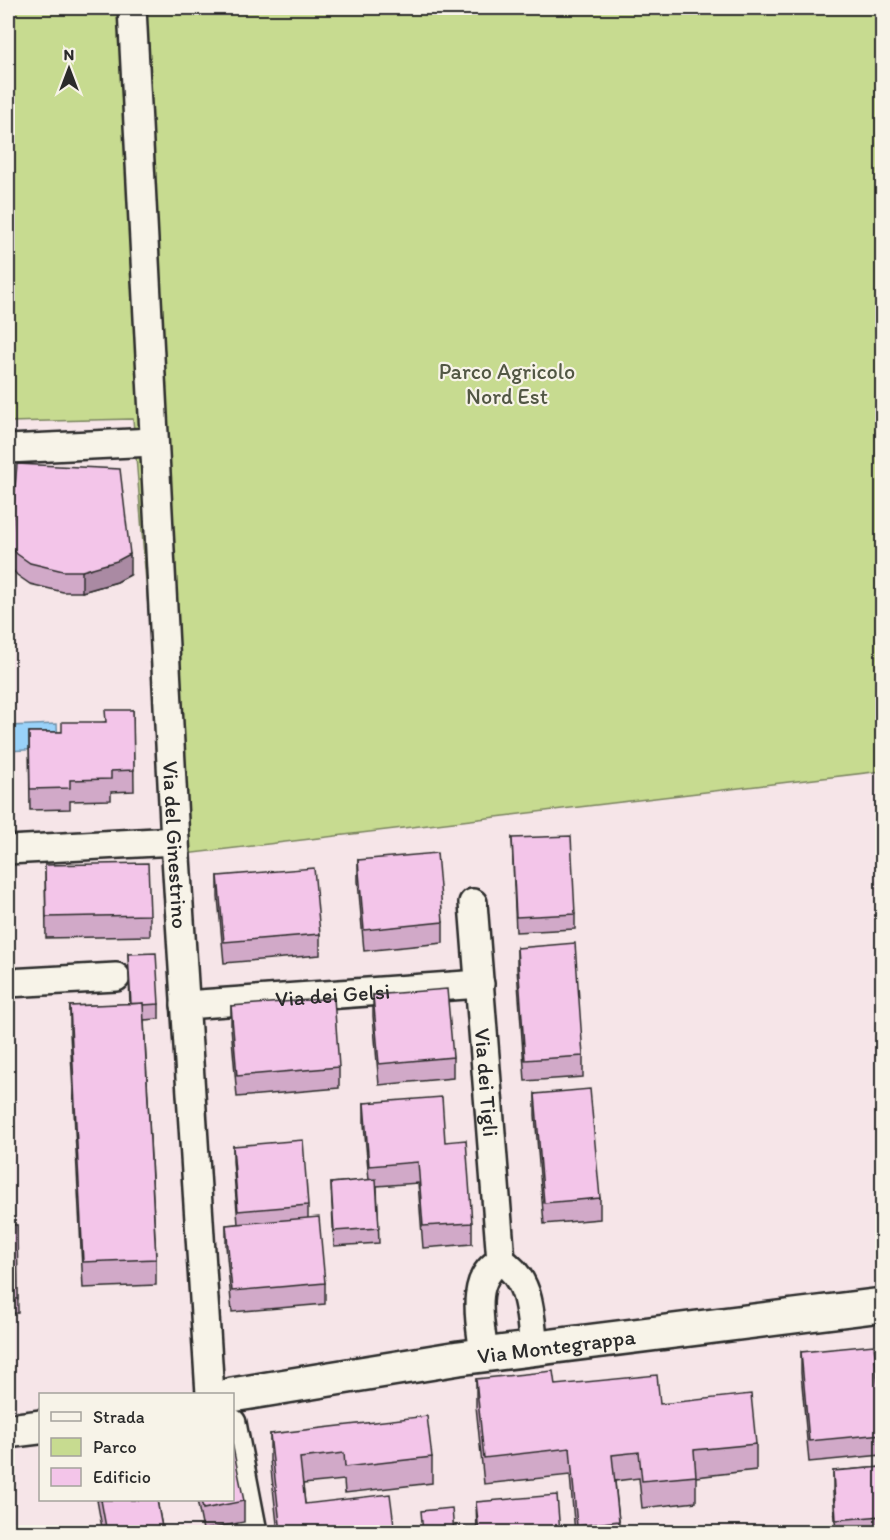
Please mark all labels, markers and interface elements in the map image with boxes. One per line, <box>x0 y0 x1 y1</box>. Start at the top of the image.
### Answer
north arrow <box>39 39 99 99</box>
text: N <box>64 45 74 64</box>
park label: Parco Agricolo Nord Est <box>439 358 575 410</box>
street label: Via del Ginestrino <box>157 760 194 930</box>
street label: Via dei Gelsi <box>274 977 391 1013</box>
street label: Via dei Tigli <box>469 1027 504 1138</box>
street label: Via Montegrappa <box>476 1323 638 1370</box>
legend <box>39 1393 234 1501</box>
text: Strada <box>93 1406 145 1428</box>
text: Parco <box>93 1436 137 1458</box>
text: Edificio <box>93 1466 151 1488</box>

